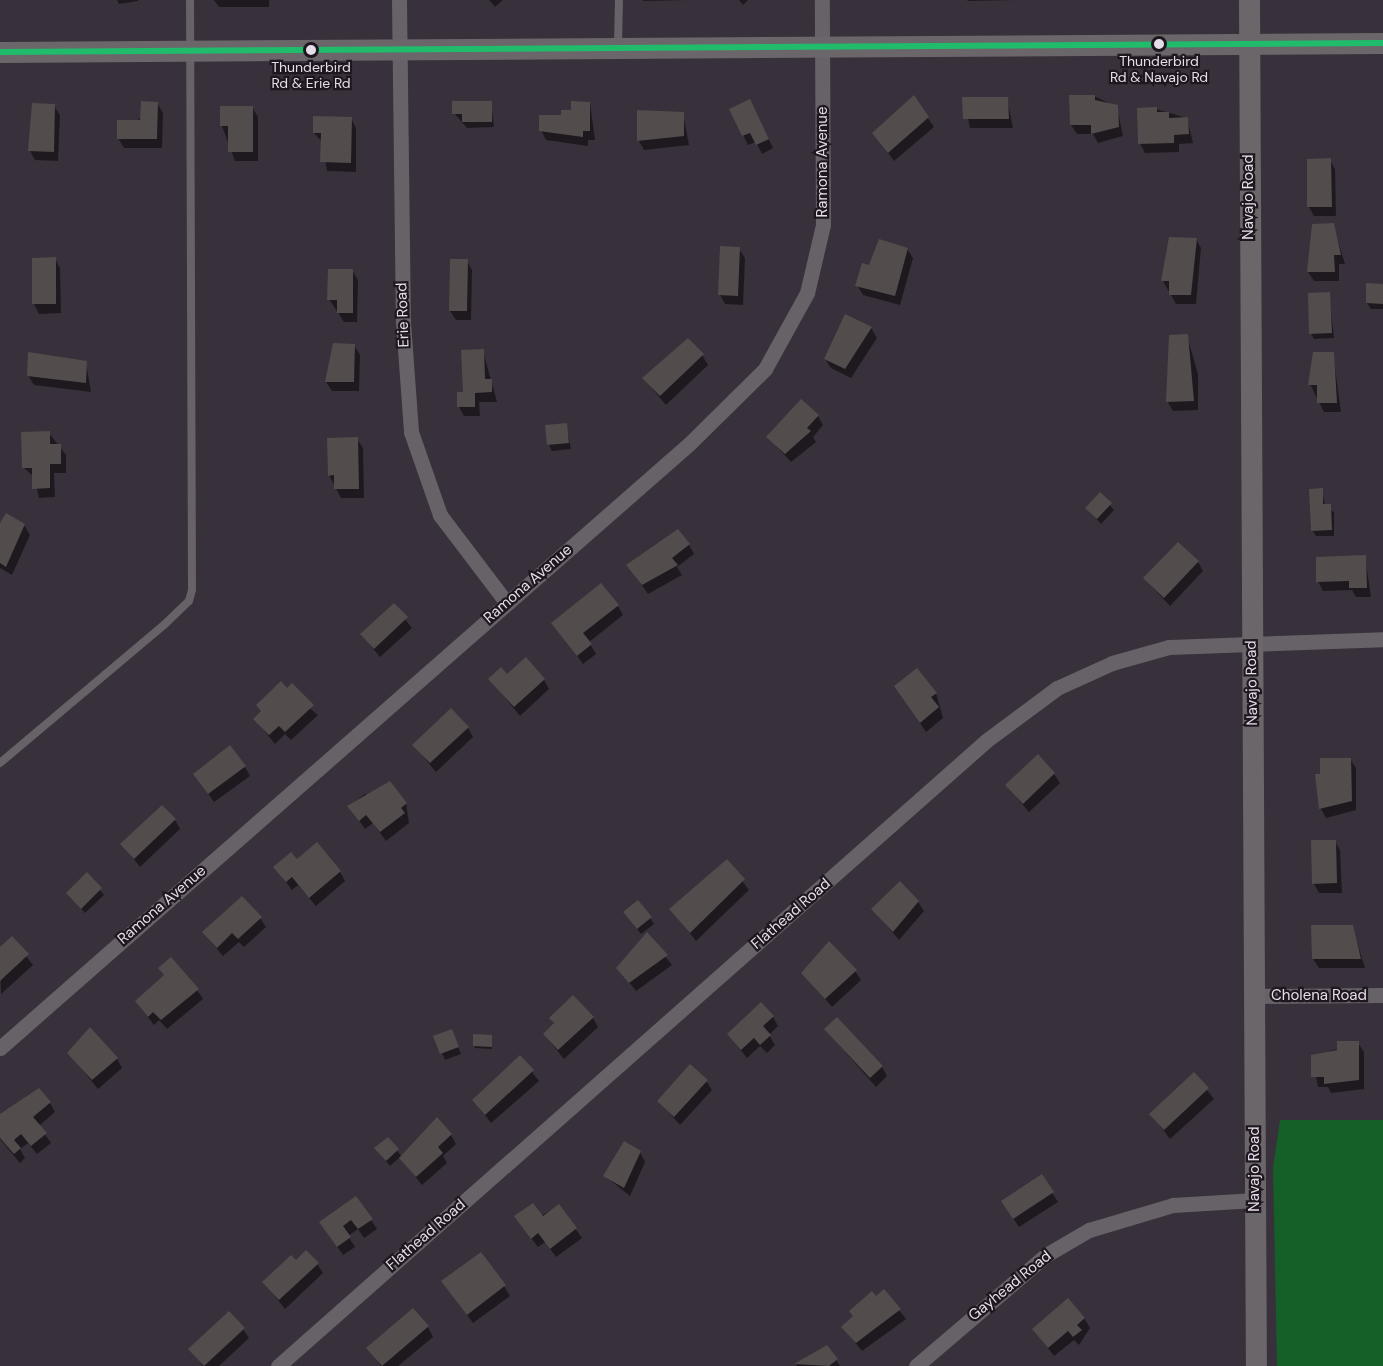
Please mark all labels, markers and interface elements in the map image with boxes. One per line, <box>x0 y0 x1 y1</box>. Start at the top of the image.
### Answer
marker: Thunderbird Rd & Navajo Rd <box>1153 38 1165 50</box>
marker: Thunderbird Rd & Erie Rd <box>305 44 317 56</box>
place label: Thunderbird Rd & Navajo Rd <box>1110 53 1208 86</box>
place label: Thunderbird Rd & Erie Rd <box>271 59 351 92</box>
street label: Ramona Avenue <box>814 107 832 217</box>
street label: Navajo Road <box>1240 154 1258 240</box>
street label: Erie Road <box>393 282 413 348</box>
street label: Ramona Avenue <box>480 541 576 627</box>
street label: Navajo Road <box>1242 640 1262 726</box>
street label: Ramona Avenue <box>114 862 210 948</box>
street label: Flathead Road <box>748 875 834 953</box>
street label: Cholena Road <box>1271 987 1367 1005</box>
street label: Navajo Road <box>1246 1126 1264 1212</box>
street label: Flathead Road <box>383 1196 469 1274</box>
street label: Gayhead Road <box>965 1247 1055 1325</box>

